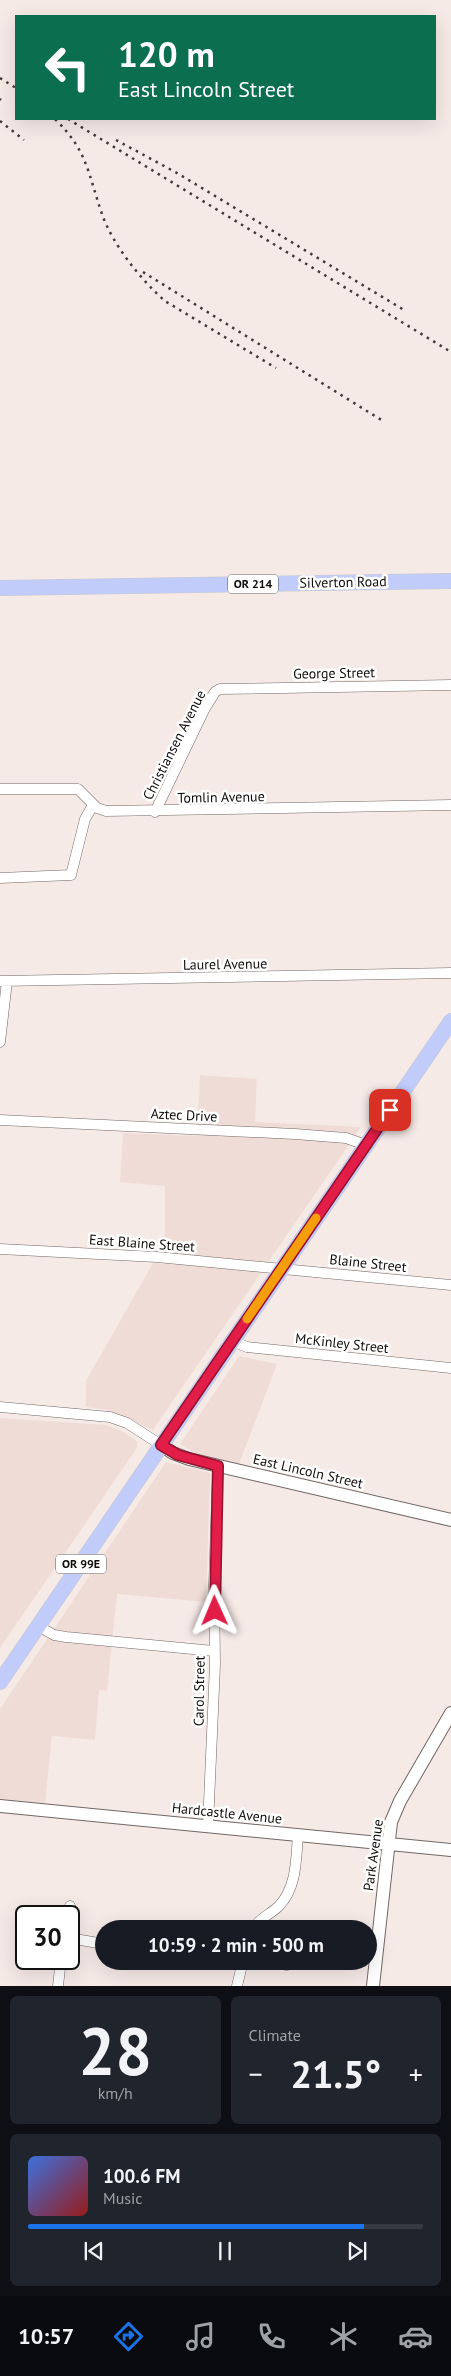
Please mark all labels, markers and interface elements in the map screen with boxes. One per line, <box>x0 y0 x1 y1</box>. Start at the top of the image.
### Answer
text: 120 m <box>118 31 215 77</box>
icon: left <box>35 35 100 100</box>
text: East Lincoln Street <box>118 75 294 103</box>
street label: Silverton Road <box>299 572 387 592</box>
road number: OR 214 <box>228 574 278 594</box>
street label: George Street <box>293 663 375 683</box>
street label: Christiansen Avenue <box>139 687 209 803</box>
street label: Tomlin Avenue <box>177 787 265 807</box>
street label: Laurel Avenue <box>183 954 267 974</box>
pin <box>369 1089 411 1131</box>
icon: arrive <box>376 1096 404 1124</box>
street label: Aztec Drive <box>150 1104 218 1126</box>
street label: East Blaine Street <box>88 1230 196 1256</box>
street label: Blaine Street <box>329 1250 408 1276</box>
street label: McKinley Street <box>294 1329 390 1357</box>
street label: East Lincoln Street <box>251 1450 365 1492</box>
road number: OR 99E <box>56 1555 106 1574</box>
position arrow <box>188 1584 240 1636</box>
street label: Carol Street <box>189 1655 209 1726</box>
street label: Hardcastle Avenue <box>171 1798 283 1828</box>
street label: Park Avenue <box>359 1818 387 1892</box>
speed limit sign: 30 <box>15 1905 80 1970</box>
text: 10:59 · 2 min · 500 m <box>148 1933 324 1957</box>
text: 28 <box>78 2008 152 2092</box>
text: Climate <box>249 2025 301 2045</box>
text: 21.5° <box>290 2049 381 2098</box>
text: − <box>249 2055 263 2092</box>
text: + <box>409 2055 423 2092</box>
text: km/h <box>98 2083 133 2103</box>
text: 100.6 FM <box>103 2164 180 2188</box>
text: Music <box>103 2188 143 2208</box>
icon: previous <box>80 2237 108 2265</box>
icon: pause <box>211 2237 239 2265</box>
icon: next <box>343 2237 371 2265</box>
icon: directions <box>111 2319 146 2354</box>
icon: music <box>183 2319 218 2354</box>
icon: phone <box>254 2319 289 2354</box>
icon: climate <box>326 2319 361 2354</box>
icon: car <box>398 2319 433 2354</box>
text: 10:57 <box>18 2322 74 2350</box>

